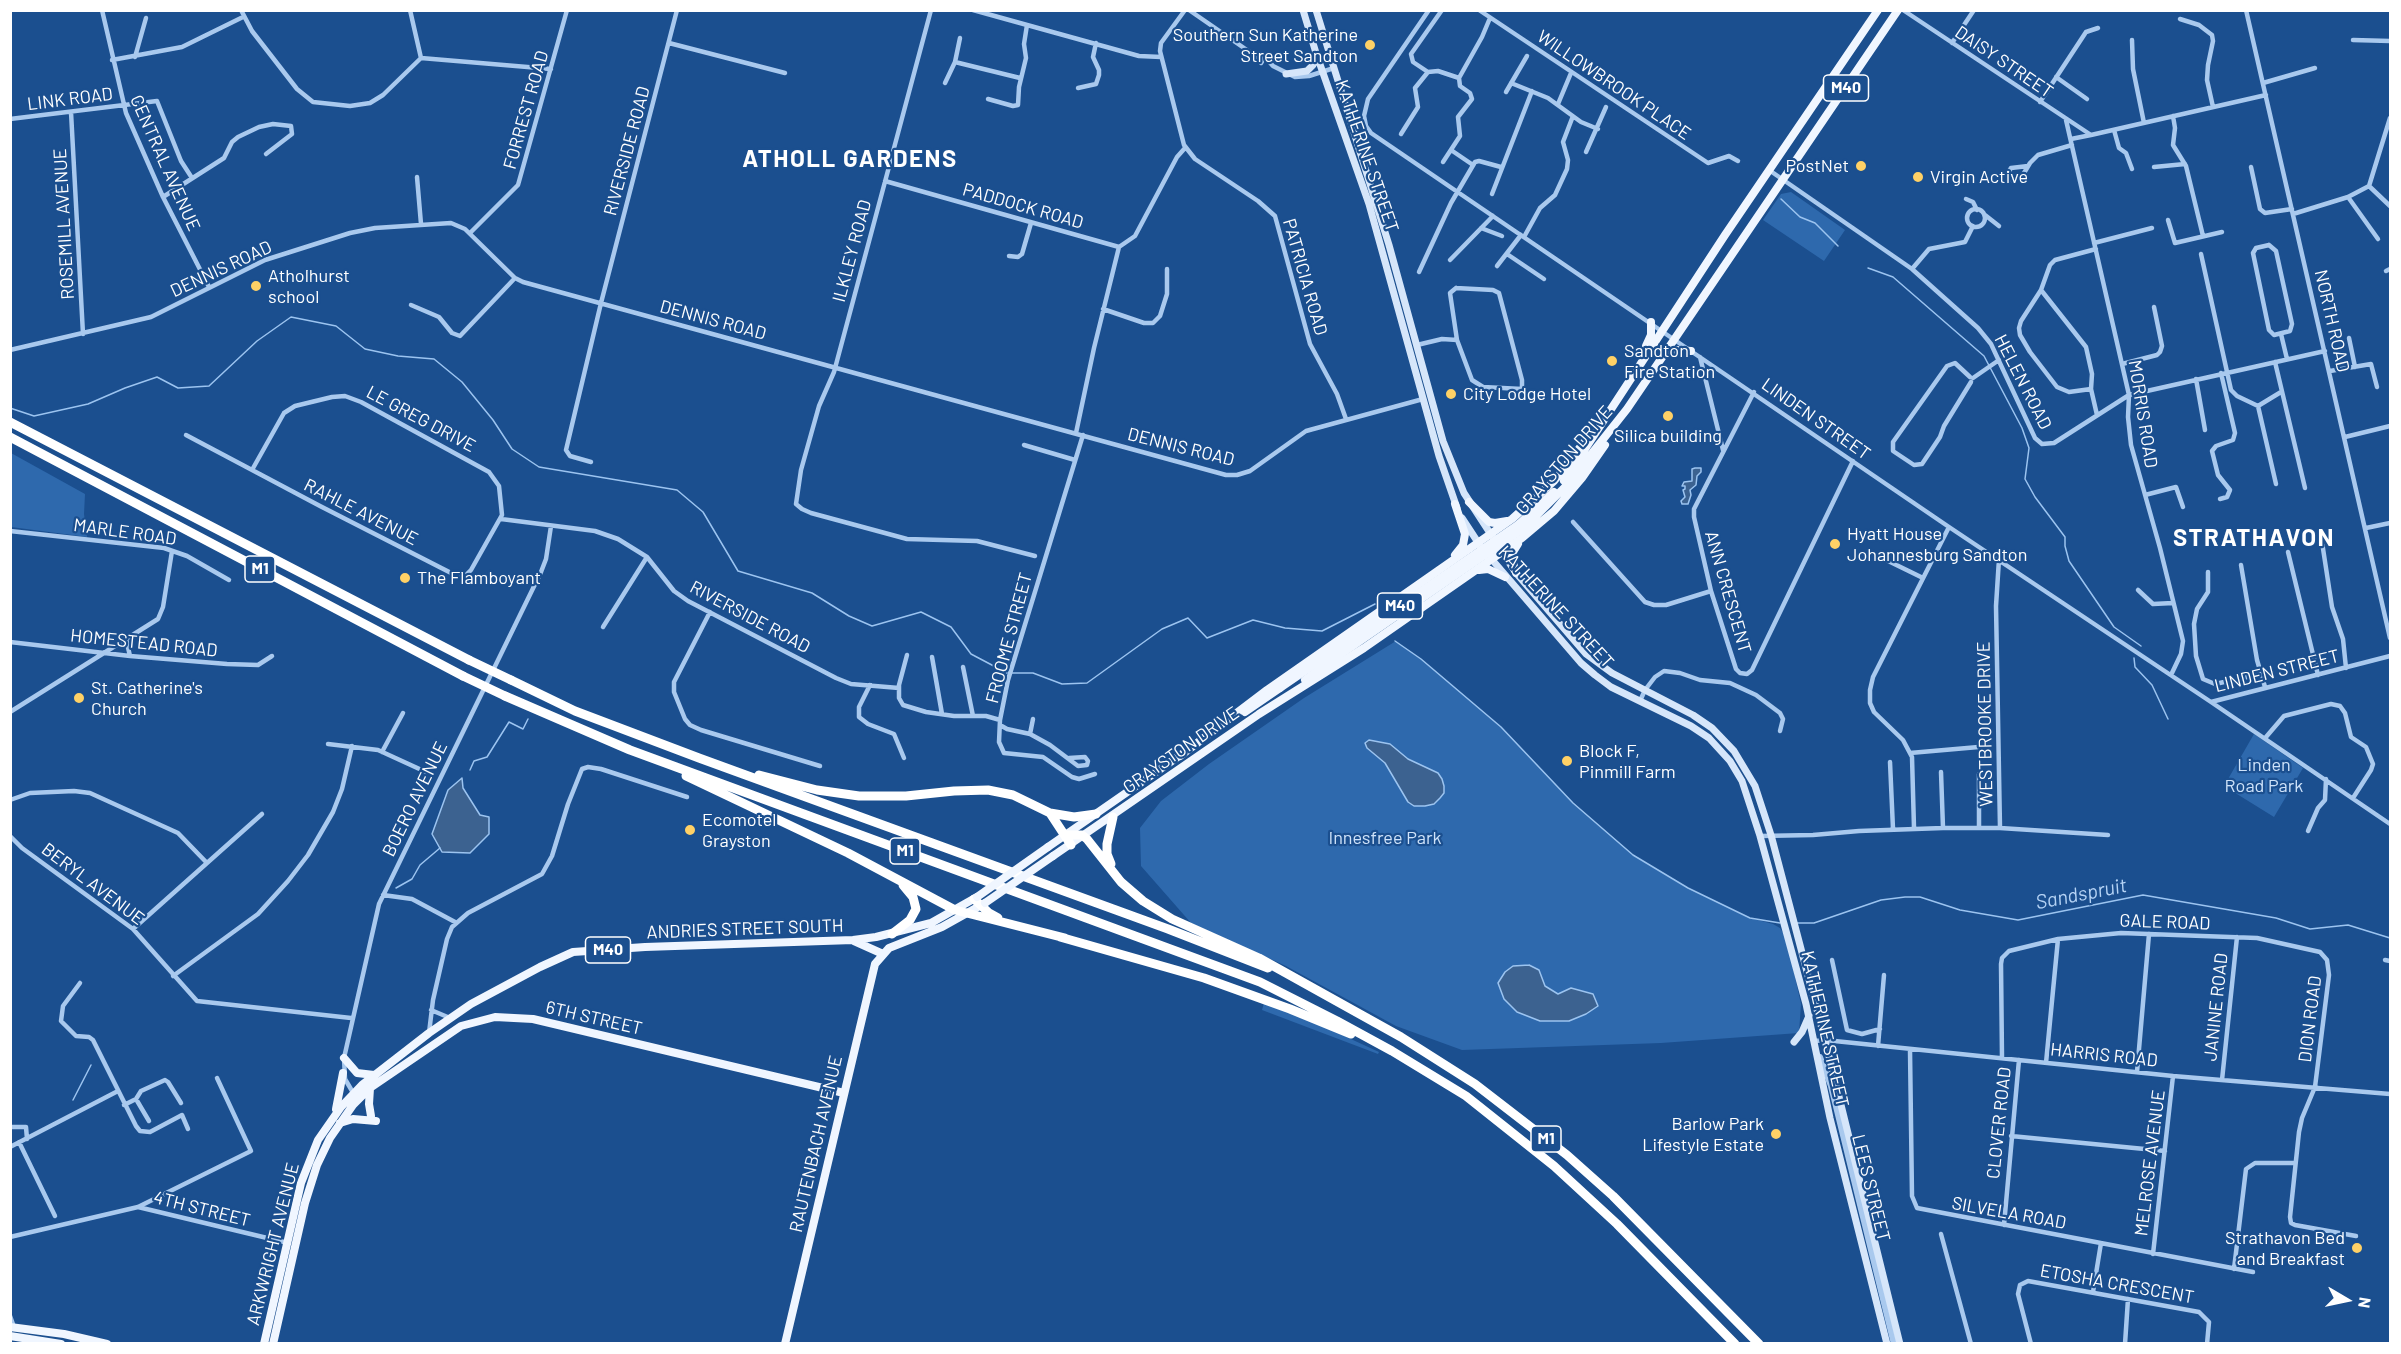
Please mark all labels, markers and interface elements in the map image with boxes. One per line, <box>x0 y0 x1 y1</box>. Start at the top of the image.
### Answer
street label: DAISY STREET <box>1951 21 2057 103</box>
place label: Southern Sun Katherine Street Sandton <box>1173 24 1358 66</box>
street label: WILLOWBROOK PLACE <box>1533 25 1695 145</box>
marker: Southern Sun Katherine Street Sandton <box>1363 38 1377 52</box>
street label: FORREST ROAD <box>499 48 553 172</box>
road number: M40 <box>1824 75 1868 101</box>
street label: KATHERINE STREET <box>1331 77 1403 235</box>
street label: LINK ROAD <box>26 83 114 115</box>
street label: RIVERSIDE ROAD <box>599 84 655 218</box>
street label: CENTRAL AVENUE <box>125 92 205 234</box>
district label: ATHOLL GARDENS <box>742 145 958 173</box>
street label: ROSEMILL AVENUE <box>49 148 79 300</box>
place label: PostNet <box>1785 155 1849 177</box>
marker: PostNet <box>1854 159 1868 173</box>
place label: Virgin Active <box>1930 166 2028 188</box>
marker: Virgin Active <box>1911 170 1925 184</box>
street label: PADDOCK ROAD <box>960 178 1086 234</box>
street label: ILKLEY ROAD <box>828 197 876 305</box>
street label: PATRICIA ROAD <box>1278 216 1332 338</box>
street label: DENNIS ROAD <box>167 236 275 302</box>
place label: Atholhurst school <box>268 265 350 308</box>
street label: NORTH ROAD <box>2310 268 2354 374</box>
marker: Atholhurst school <box>249 279 263 293</box>
street label: DENNIS ROAD <box>658 295 768 345</box>
street label: HELEN ROAD <box>1990 331 2056 433</box>
place label: Sandton Fire Station <box>1624 340 1715 382</box>
marker: Sandton Fire Station <box>1605 354 1619 368</box>
street label: MORRIS ROAD <box>2124 358 2162 470</box>
street label: LINDEN STREET <box>1757 373 1875 465</box>
street label: LE GREG DRIVE <box>363 381 479 457</box>
place label: City Lodge Hotel <box>1463 383 1591 405</box>
marker: City Lodge Hotel <box>1444 387 1458 401</box>
street label: GRAYSTON DRIVE <box>1511 401 1617 519</box>
marker: Silica building <box>1661 409 1675 423</box>
street label: DENNIS ROAD <box>1125 423 1237 471</box>
place label: Silica building <box>1614 425 1722 447</box>
street label: RAHLE AVENUE <box>300 474 422 550</box>
street label: MARLE ROAD <box>72 514 178 550</box>
place label: Hyatt House Johannesburg Sandton <box>1847 523 2027 566</box>
district label: STRATHAVON <box>2173 524 2335 552</box>
street label: ANN CRESCENT <box>1700 528 1756 656</box>
marker: Hyatt House Johannesburg Sandton <box>1828 537 1842 551</box>
street label: KATHERINE STREET <box>1494 541 1618 673</box>
road number: M1 <box>245 556 275 582</box>
place label: The Flamboyant <box>417 567 541 589</box>
street label: FROOME STREET <box>981 570 1037 706</box>
marker: The Flamboyant <box>398 571 412 585</box>
street label: RIVERSIDE ROAD <box>686 576 814 658</box>
road number: M40 <box>1378 593 1422 619</box>
street label: HOMESTEAD ROAD <box>69 625 219 661</box>
street label: WESTBROOKE DRIVE <box>1973 641 1997 807</box>
street label: LINDEN STREET <box>2212 645 2342 697</box>
place label: St. Catherine's Church <box>91 677 203 720</box>
marker: St. Catherine's Church <box>72 691 86 705</box>
street label: GRAYSTON DRIVE <box>1119 702 1243 798</box>
street label: BOERO AVENUE <box>378 738 452 860</box>
place label: Block F, Pinmill Farm <box>1579 740 1676 783</box>
marker: Block F, Pinmill Farm <box>1560 754 1574 768</box>
park label: Linden Road Park <box>2225 754 2303 796</box>
place label: Ecomotel Grayston <box>702 809 776 852</box>
marker: Ecomotel Grayston <box>683 823 697 837</box>
park label: Innesfree Park <box>1328 827 1442 849</box>
street label: BERYL AVENUE <box>37 838 149 930</box>
road number: M1 <box>890 838 920 864</box>
water label: Sandspruit <box>2033 873 2129 915</box>
street label: GALE ROAD <box>2119 910 2211 934</box>
street label: ANDRIES STREET SOUTH <box>646 915 844 943</box>
road number: M40 <box>586 937 630 963</box>
street label: KATHERINE STREET <box>1797 949 1853 1109</box>
street label: JANINE ROAD <box>2200 952 2232 1062</box>
street label: DION ROAD <box>2294 975 2326 1063</box>
street label: 6TH STREET <box>544 996 644 1040</box>
street label: HARRIS ROAD <box>2049 1039 2159 1071</box>
street label: RAUTENBACH AVENUE <box>785 1053 847 1235</box>
street label: CLOVER ROAD <box>1982 1066 2016 1180</box>
street label: MELROSE AVENUE <box>2130 1089 2170 1237</box>
place label: Barlow Park Lifestyle Estate <box>1642 1113 1764 1156</box>
road number: M1 <box>1531 1126 1561 1152</box>
marker: Barlow Park Lifestyle Estate <box>1769 1127 1783 1141</box>
street label: LEES STREET <box>1847 1132 1895 1244</box>
street label: ARKWRIGHT AVENUE <box>242 1160 304 1328</box>
street label: 4TH STREET <box>151 1187 253 1231</box>
street label: SILVELA ROAD <box>1950 1192 2068 1234</box>
place label: Strathavon Bed and Breakfast <box>2225 1227 2345 1270</box>
marker: Strathavon Bed and Breakfast <box>2350 1241 2364 1255</box>
street label: ETOSHA CRESCENT <box>2038 1260 2196 1308</box>
north arrow <box>2317 1270 2377 1330</box>
text: N <box>2355 1296 2375 1310</box>

